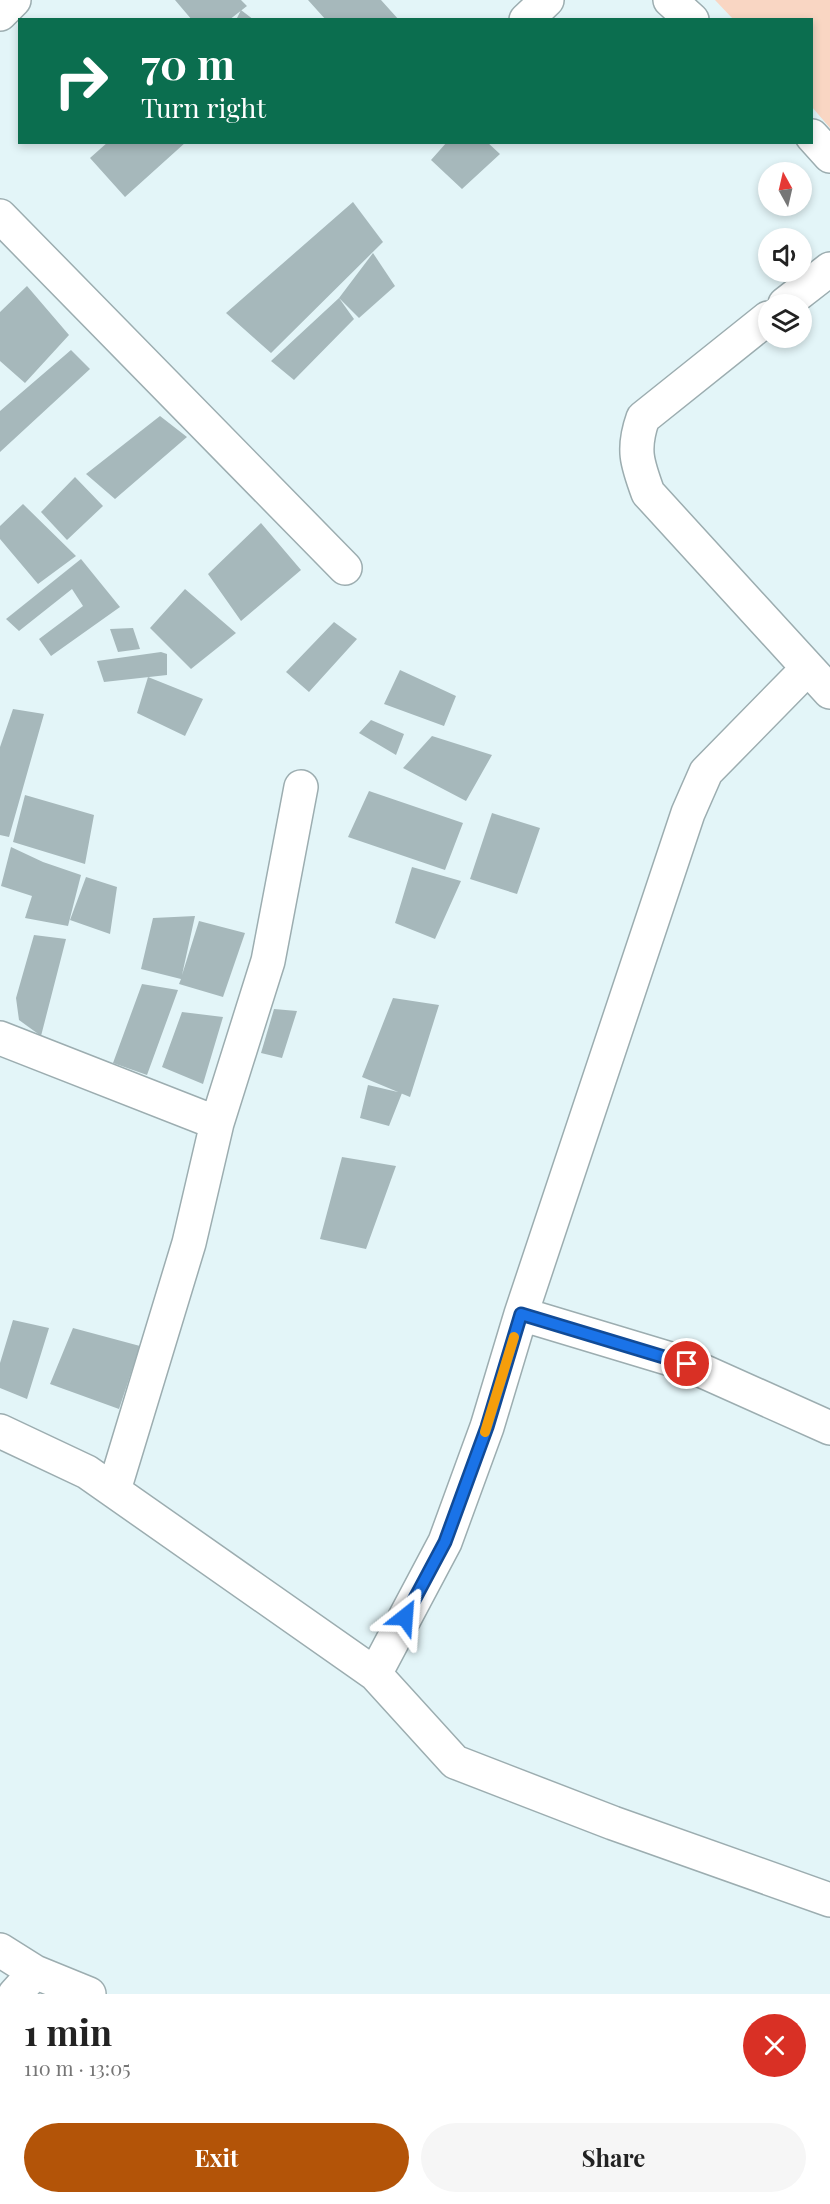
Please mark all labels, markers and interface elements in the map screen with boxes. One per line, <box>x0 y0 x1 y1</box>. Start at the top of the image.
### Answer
text: 70 m <box>141 35 235 91</box>
icon: right <box>42 42 120 120</box>
text: Turn right <box>141 89 266 125</box>
north arrow <box>758 162 812 216</box>
map controls <box>758 162 812 348</box>
button: sound <box>758 228 812 282</box>
button: layers <box>758 294 812 348</box>
pin <box>661 1338 712 1389</box>
icon: arrive <box>670 1347 703 1380</box>
position arrow <box>373 1585 437 1649</box>
text: 1 min <box>24 2007 112 2055</box>
button: close <box>743 2014 806 2077</box>
text: 110 m · 13:05 <box>24 2054 130 2081</box>
button: Exit <box>24 2123 409 2192</box>
button: Share <box>421 2123 806 2192</box>

